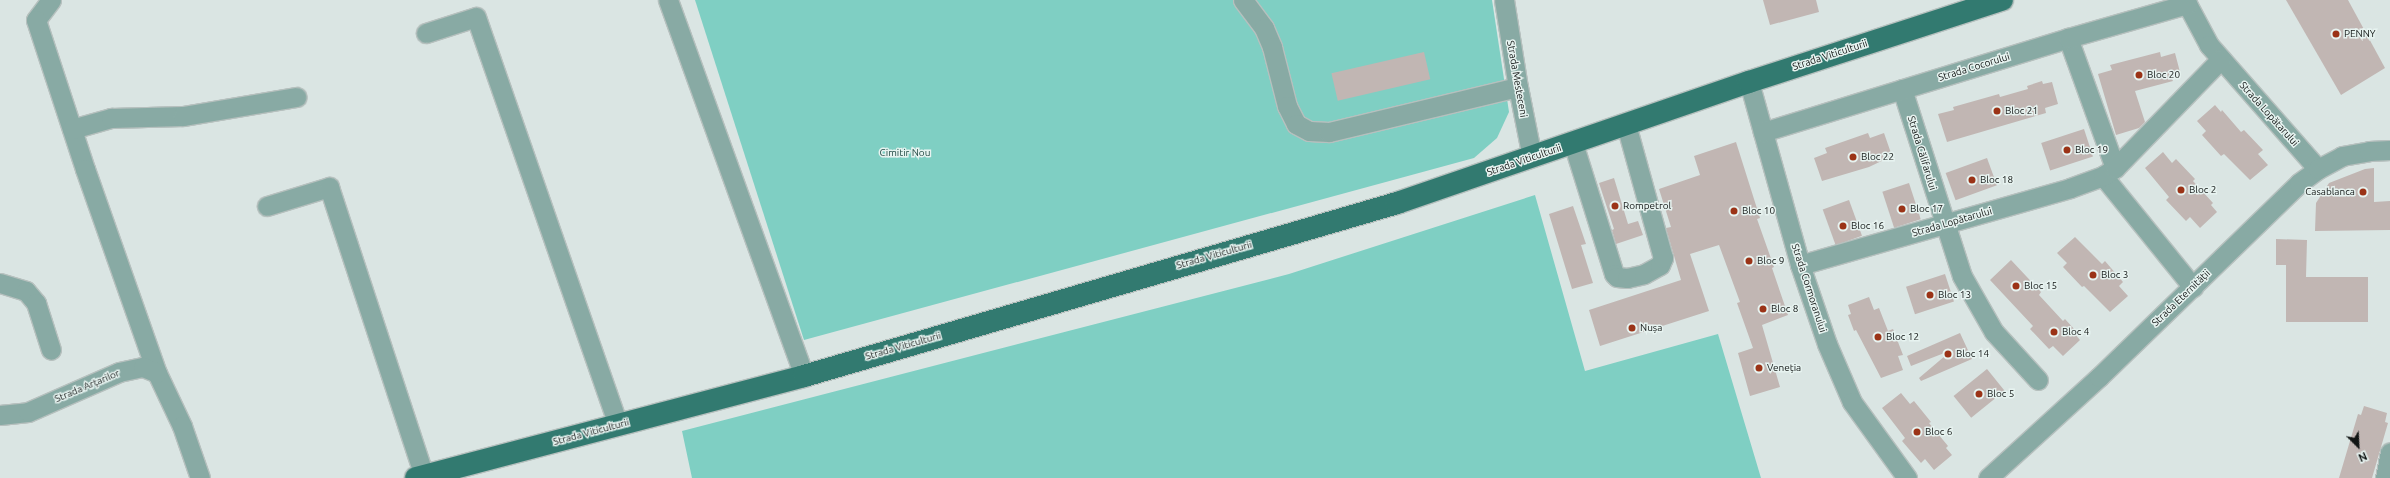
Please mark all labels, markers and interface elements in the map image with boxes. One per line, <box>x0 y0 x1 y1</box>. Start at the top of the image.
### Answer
place label: PENNY <box>2344 28 2376 40</box>
marker: PENNY <box>2331 29 2341 39</box>
street label: Strada Viticulturii <box>1791 37 1869 73</box>
street label: Strada Mesteceni <box>1504 40 1530 118</box>
street label: Strada Cocorului <box>1937 50 2011 84</box>
place label: Bloc 20 <box>2147 69 2180 81</box>
marker: Bloc 20 <box>2134 70 2144 80</box>
street label: Strada Lopătarului <box>2237 79 2301 149</box>
place label: Bloc 21 <box>2005 105 2038 117</box>
marker: Bloc 21 <box>1992 106 2002 116</box>
street label: Strada Călifarului <box>1905 114 1939 192</box>
street label: Strada Viticulturii <box>1485 142 1563 178</box>
place label: Bloc 19 <box>2075 144 2108 156</box>
marker: Bloc 19 <box>2062 145 2072 155</box>
park label: Cimitir Nou <box>880 147 930 159</box>
place label: Bloc 22 <box>1861 151 1894 163</box>
marker: Bloc 22 <box>1848 152 1858 162</box>
place label: Bloc 18 <box>1980 174 2013 186</box>
marker: Bloc 18 <box>1967 175 1977 185</box>
place label: Bloc 2 <box>2189 184 2216 196</box>
marker: Bloc 2 <box>2176 185 2186 195</box>
place label: Casablanca <box>2305 186 2355 198</box>
marker: Casablanca <box>2358 187 2368 197</box>
place label: Rompetrol <box>1623 200 1671 212</box>
marker: Rompetrol <box>1610 201 1620 211</box>
place label: Bloc 17 <box>1910 203 1943 215</box>
marker: Bloc 17 <box>1897 204 1907 214</box>
place label: Bloc 10 <box>1742 205 1775 217</box>
street label: Strada Lopătarului <box>1911 205 1993 239</box>
marker: Bloc 10 <box>1729 206 1739 216</box>
place label: Bloc 16 <box>1851 220 1884 232</box>
marker: Bloc 16 <box>1838 221 1848 231</box>
street label: Strada Viticulturii <box>1175 238 1253 272</box>
street label: Strada Cormoranului <box>1789 242 1829 334</box>
place label: Bloc 9 <box>1757 255 1784 267</box>
marker: Bloc 9 <box>1744 256 1754 266</box>
street label: Strada Eternității <box>2149 267 2213 329</box>
place label: Bloc 3 <box>2101 269 2128 281</box>
marker: Bloc 3 <box>2088 270 2098 280</box>
place label: Bloc 15 <box>2024 280 2057 292</box>
marker: Bloc 15 <box>2011 281 2021 291</box>
place label: Bloc 13 <box>1938 289 1971 301</box>
marker: Bloc 13 <box>1925 290 1935 300</box>
place label: Bloc 8 <box>1771 303 1798 315</box>
marker: Bloc 8 <box>1758 304 1768 314</box>
place label: Nușa <box>1640 322 1662 334</box>
marker: Nușa <box>1627 323 1637 333</box>
place label: Bloc 4 <box>2062 326 2089 338</box>
marker: Bloc 4 <box>2049 327 2059 337</box>
street label: Strada Viticulturii <box>864 329 942 363</box>
place label: Bloc 12 <box>1886 331 1919 343</box>
marker: Bloc 12 <box>1873 332 1883 342</box>
place label: Bloc 14 <box>1956 348 1989 360</box>
marker: Bloc 14 <box>1943 349 1953 359</box>
place label: Veneția <box>1767 362 1801 374</box>
marker: Veneția <box>1754 363 1764 373</box>
street label: Strada Arțarilor <box>53 367 121 405</box>
place label: Bloc 5 <box>1987 388 2014 400</box>
marker: Bloc 5 <box>1974 389 1984 399</box>
street label: Strada Viticulturii <box>552 416 630 448</box>
place label: Bloc 6 <box>1925 426 1952 438</box>
north arrow <box>2338 426 2378 466</box>
marker: Bloc 6 <box>1912 427 1922 437</box>
text: N <box>2357 450 2369 464</box>

